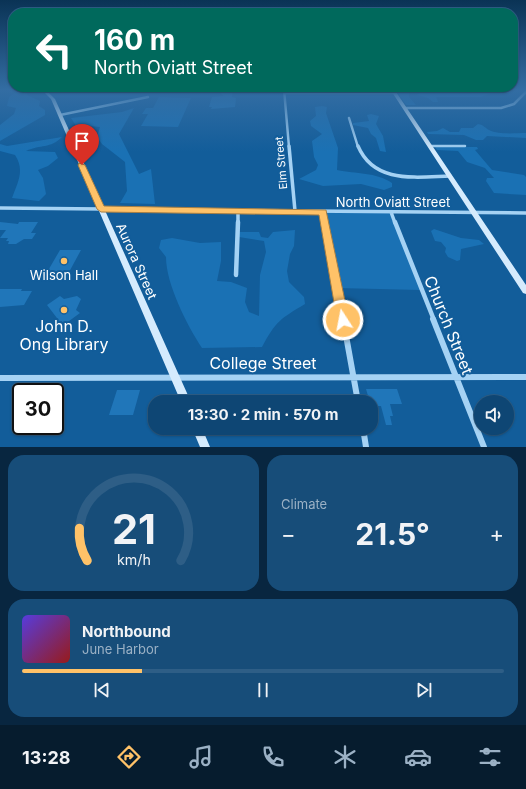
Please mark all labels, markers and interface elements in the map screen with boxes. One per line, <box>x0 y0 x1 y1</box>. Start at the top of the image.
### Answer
text: 160 m <box>94 23 175 57</box>
icon: left <box>28 24 80 76</box>
text: North Oviatt Street <box>94 57 253 78</box>
pin <box>65 124 99 165</box>
icon: arrive <box>71 130 93 152</box>
street label: Elm Street <box>272 136 290 190</box>
street label: North Oviatt Street <box>336 194 450 210</box>
street label: Aurora Street <box>113 220 161 302</box>
marker: Wilson Hall <box>59 256 69 266</box>
place label: Wilson Hall <box>30 267 98 283</box>
street label: Church Street <box>420 273 478 377</box>
position arrow <box>322 299 364 341</box>
marker: John D. Ong Library <box>59 305 69 315</box>
place label: John D. Ong Library <box>20 316 109 354</box>
street label: College Street <box>209 353 317 373</box>
speed limit sign: 30 <box>12 383 64 435</box>
map controls <box>474 395 514 435</box>
button: sound <box>474 395 514 435</box>
text: 13:30 · 2 min · 570 m <box>188 405 338 424</box>
text: Climate <box>281 496 327 512</box>
text: 21 <box>111 504 156 554</box>
text: 21.5° <box>355 516 430 552</box>
text: − <box>281 521 296 547</box>
text: + <box>489 521 504 547</box>
text: km/h <box>117 551 150 568</box>
text: Northbound <box>82 622 171 641</box>
text: June Harbor <box>82 641 159 657</box>
icon: previous <box>91 679 113 701</box>
icon: pause <box>252 679 274 701</box>
icon: next <box>413 679 435 701</box>
icon: directions <box>115 743 143 771</box>
icon: music <box>187 743 215 771</box>
icon: phone <box>259 743 287 771</box>
icon: climate <box>331 743 359 771</box>
icon: car <box>404 743 432 771</box>
icon: filters <box>476 743 504 771</box>
text: 13:28 <box>22 747 71 768</box>

